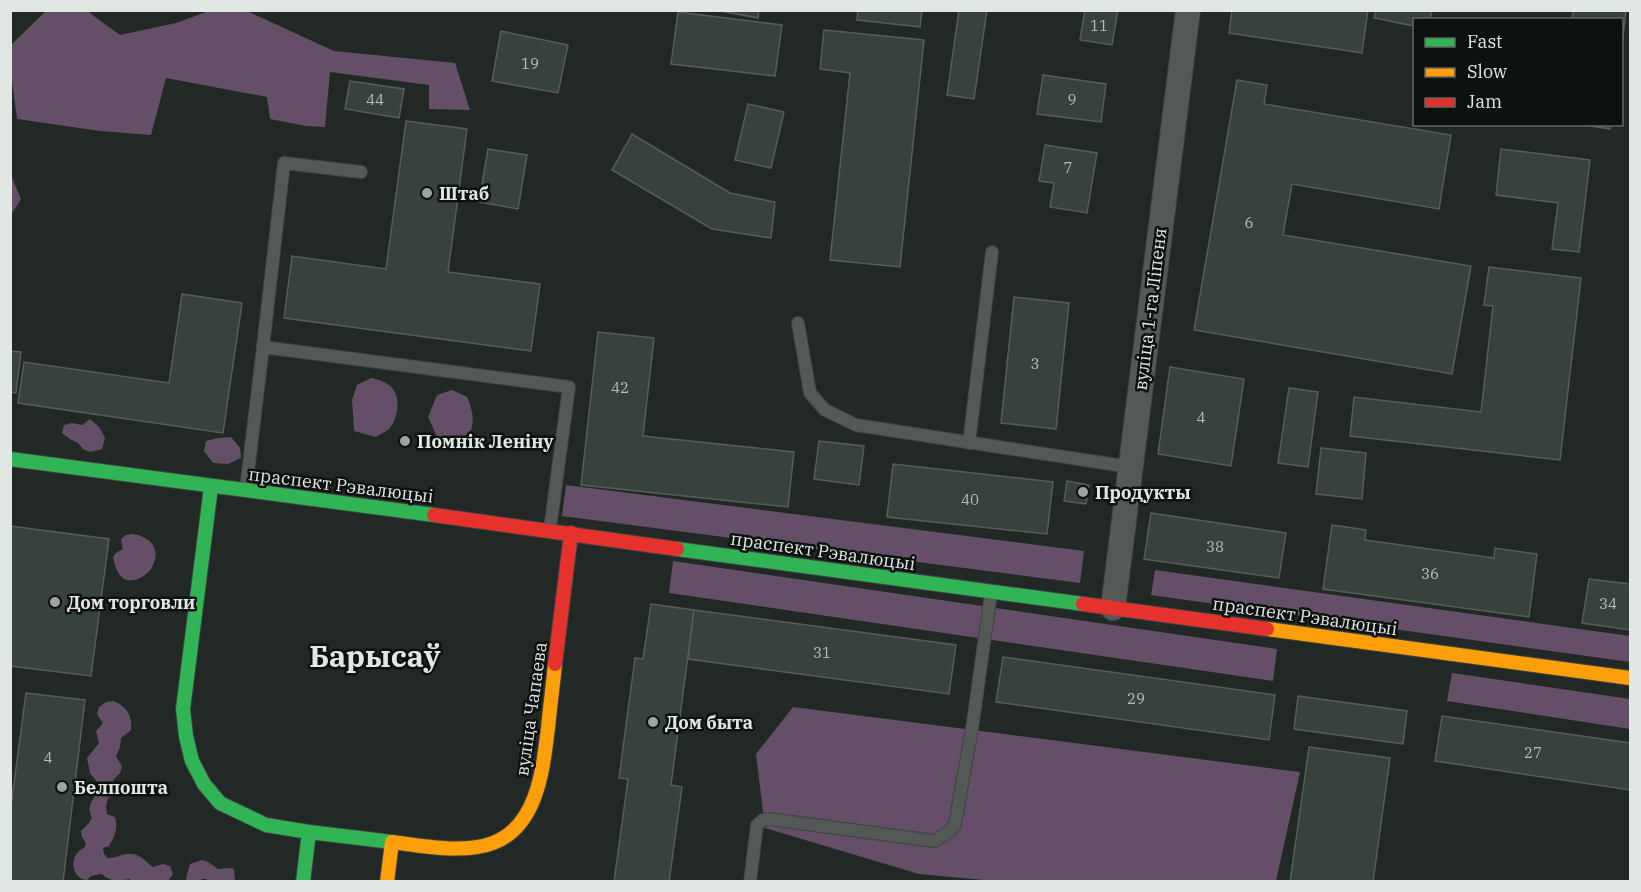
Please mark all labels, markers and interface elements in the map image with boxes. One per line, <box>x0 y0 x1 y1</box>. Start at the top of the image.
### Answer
house number: 11 <box>1090 16 1108 35</box>
legend <box>1413 18 1623 126</box>
text: Fast <box>1467 30 1502 53</box>
house number: 19 <box>521 54 539 73</box>
text: Slow <box>1467 60 1507 83</box>
house number: 44 <box>366 90 384 109</box>
house number: 9 <box>1067 90 1077 109</box>
text: Jam <box>1467 90 1502 113</box>
house number: 7 <box>1063 158 1073 177</box>
place label: Штаб <box>439 182 489 205</box>
marker: Штаб <box>420 186 434 200</box>
house number: 6 <box>1244 213 1254 232</box>
street label: вуліца 1-га Ліпеня <box>1129 226 1171 392</box>
house number: 3 <box>1030 354 1040 373</box>
house number: 42 <box>611 378 629 397</box>
house number: 4 <box>1196 408 1206 427</box>
place label: Помнік Леніну <box>417 430 554 453</box>
marker: Помнік Леніну <box>398 434 412 448</box>
street label: праспект Рэвалюцыі <box>247 462 435 508</box>
place label: Продукты <box>1095 481 1191 504</box>
marker: Продукты <box>1076 485 1090 499</box>
house number: 40 <box>961 490 979 509</box>
street label: праспект Рэвалюцыі <box>729 527 917 575</box>
house number: 38 <box>1206 537 1224 556</box>
house number: 36 <box>1421 564 1439 583</box>
place label: Дом торговли <box>67 591 195 614</box>
street label: праспект Рэвалюцыі <box>1211 592 1399 640</box>
house number: 34 <box>1599 594 1617 613</box>
marker: Дом торговли <box>48 595 62 609</box>
district label: Барысаў <box>309 636 441 675</box>
street label: вуліца Чапаева <box>510 640 552 778</box>
house number: 31 <box>813 643 831 662</box>
house number: 29 <box>1127 689 1145 708</box>
place label: Дом быта <box>665 711 753 734</box>
marker: Дом быта <box>646 715 660 729</box>
house number: 27 <box>1524 743 1542 762</box>
house number: 4 <box>43 748 53 767</box>
place label: Белпошта <box>74 776 168 799</box>
marker: Белпошта <box>55 780 69 794</box>

